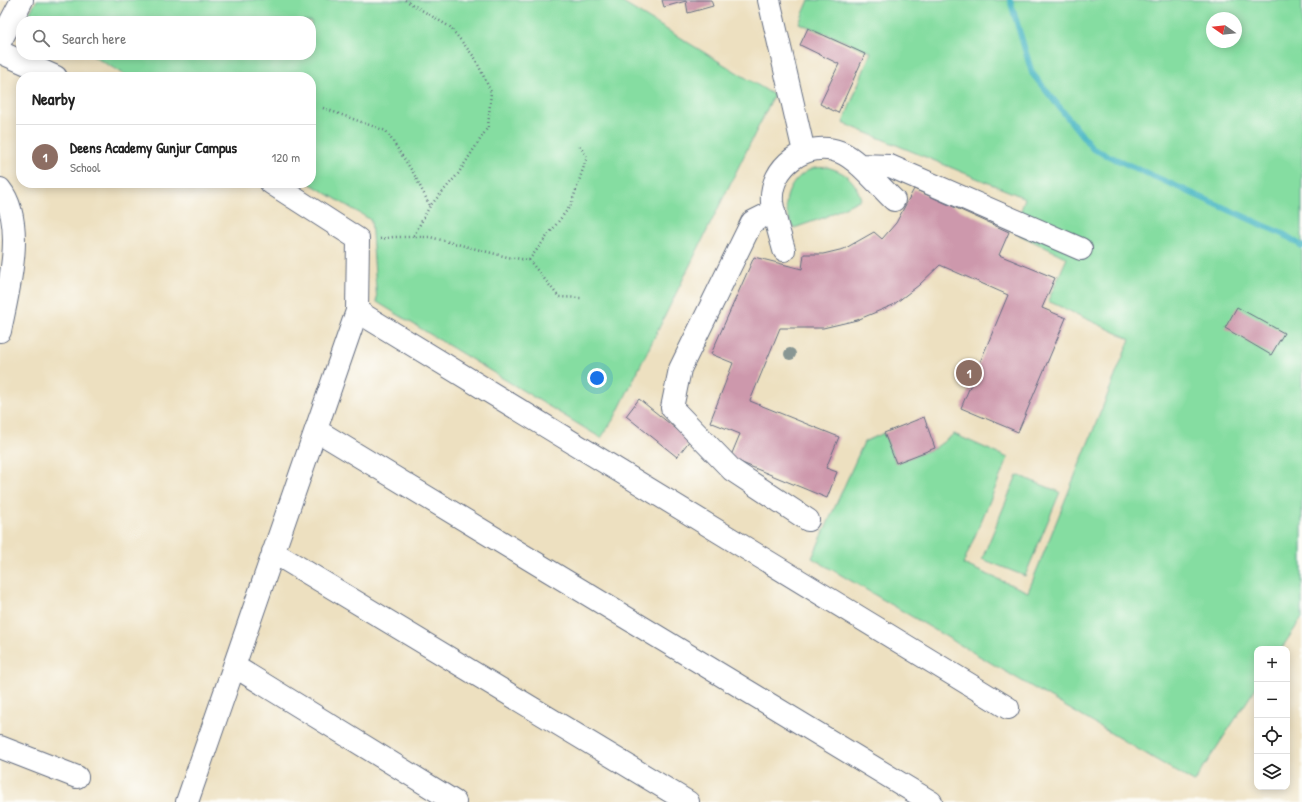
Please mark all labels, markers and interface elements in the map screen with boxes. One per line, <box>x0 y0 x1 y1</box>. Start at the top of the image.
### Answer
north arrow <box>1206 12 1242 48</box>
search box <box>16 16 316 60</box>
icon: search <box>30 27 52 49</box>
text: Search here <box>62 28 126 49</box>
text: Nearby <box>32 87 75 110</box>
text: Deens Academy Gunjur Campus <box>70 137 237 158</box>
text: 1 <box>43 148 47 166</box>
text: 120 m <box>272 148 300 166</box>
text: School <box>70 158 100 176</box>
pin: 1 <box>956 358 982 388</box>
your location <box>587 368 607 388</box>
map controls <box>1254 646 1290 790</box>
button: + <box>1254 646 1290 682</box>
button: − <box>1254 682 1290 718</box>
button: locate <box>1254 718 1290 754</box>
button: layers <box>1254 754 1290 790</box>

